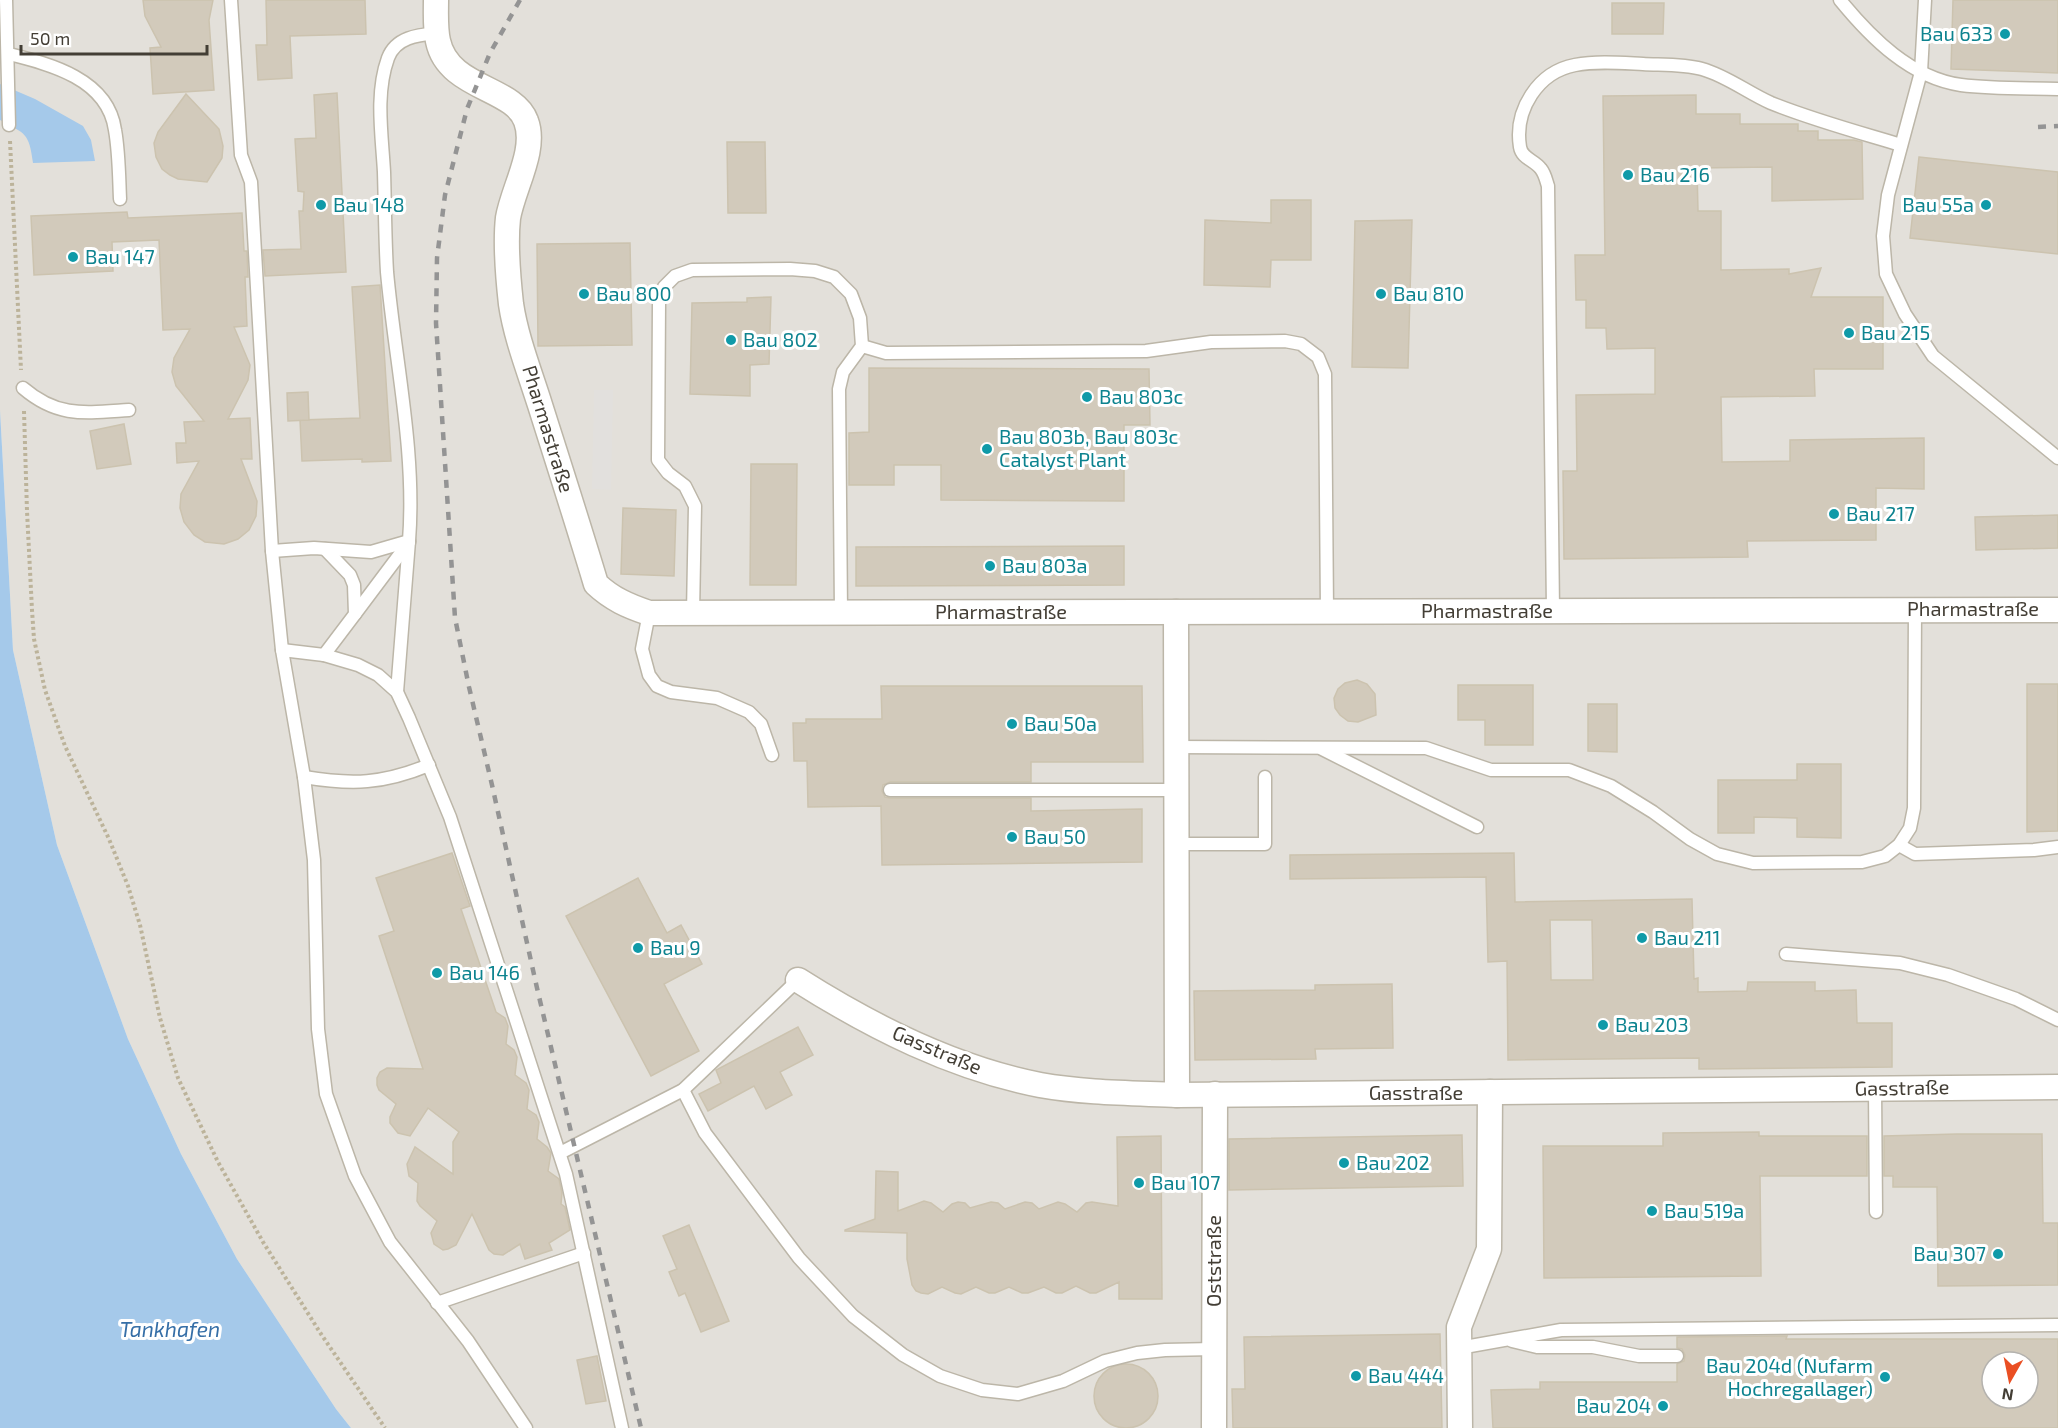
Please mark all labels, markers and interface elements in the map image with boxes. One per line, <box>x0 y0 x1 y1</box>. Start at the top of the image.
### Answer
scale bar <box>21 18 207 56</box>
place label: Bau 633 <box>1920 21 1993 45</box>
text: 50 m <box>30 27 70 49</box>
marker: Bau 633 <box>1998 27 2012 41</box>
place label: Bau 216 <box>1640 162 1710 186</box>
marker: Bau 216 <box>1621 168 1635 182</box>
place label: Bau 148 <box>333 192 405 216</box>
place label: Bau 55a <box>1902 192 1974 216</box>
marker: Bau 148 <box>314 198 328 212</box>
marker: Bau 55a <box>1979 198 1993 212</box>
place label: Bau 147 <box>85 244 155 268</box>
marker: Bau 147 <box>66 250 80 264</box>
place label: Bau 800 <box>596 281 672 305</box>
place label: Bau 810 <box>1393 281 1464 305</box>
marker: Bau 800 <box>577 287 591 301</box>
marker: Bau 810 <box>1374 287 1388 301</box>
place label: Bau 215 <box>1861 320 1930 344</box>
marker: Bau 215 <box>1842 326 1856 340</box>
place label: Bau 802 <box>743 327 818 351</box>
marker: Bau 802 <box>724 333 738 347</box>
street label: Pharmastraße <box>518 362 580 495</box>
place label: Bau 803c <box>1099 384 1184 408</box>
marker: Bau 803c <box>1080 390 1094 404</box>
place label: Bau 803b, Bau 803c Catalyst Plant <box>999 424 1179 471</box>
marker: Bau 803b, Bau 803c Catalyst Plant <box>980 442 994 456</box>
place label: Bau 217 <box>1846 501 1915 525</box>
marker: Bau 217 <box>1827 507 1841 521</box>
place label: Bau 803a <box>1002 553 1088 577</box>
marker: Bau 803a <box>983 559 997 573</box>
street label: Pharmastraße <box>1907 596 2039 620</box>
street label: Pharmastraße <box>1421 598 1553 622</box>
street label: Pharmastraße <box>935 599 1067 623</box>
place label: Bau 50a <box>1024 711 1097 735</box>
marker: Bau 50a <box>1005 717 1019 731</box>
place label: Bau 50 <box>1024 824 1086 848</box>
marker: Bau 50 <box>1005 830 1019 844</box>
place label: Bau 211 <box>1654 925 1720 949</box>
marker: Bau 211 <box>1635 931 1649 945</box>
place label: Bau 9 <box>650 935 701 959</box>
marker: Bau 9 <box>631 941 645 955</box>
place label: Bau 146 <box>449 960 520 984</box>
marker: Bau 146 <box>430 966 444 980</box>
place label: Bau 203 <box>1615 1012 1689 1036</box>
marker: Bau 203 <box>1596 1018 1610 1032</box>
street label: Gasstraße <box>889 1020 986 1079</box>
street label: Gasstraße <box>1854 1074 1950 1100</box>
street label: Gasstraße <box>1369 1080 1463 1104</box>
place label: Bau 202 <box>1356 1150 1430 1174</box>
marker: Bau 202 <box>1337 1156 1351 1170</box>
place label: Bau 107 <box>1151 1170 1221 1194</box>
marker: Bau 107 <box>1132 1176 1146 1190</box>
place label: Bau 519a <box>1664 1198 1744 1222</box>
marker: Bau 519a <box>1645 1204 1659 1218</box>
street label: Oststraße <box>1201 1215 1225 1307</box>
place label: Bau 307 <box>1913 1241 1986 1265</box>
marker: Bau 307 <box>1991 1247 2005 1261</box>
water label: Tankhafen <box>120 1316 220 1341</box>
north arrow <box>1980 1350 2040 1410</box>
place label: Bau 204d (Nufarm Hochregallager) <box>1706 1353 1873 1400</box>
place label: Bau 444 <box>1368 1363 1444 1387</box>
marker: Bau 444 <box>1349 1369 1363 1383</box>
marker: Bau 204d (Nufarm Hochregallager) <box>1878 1370 1892 1384</box>
text: N <box>2000 1385 2015 1406</box>
place label: Bau 204 <box>1576 1393 1651 1417</box>
marker: Bau 204 <box>1656 1399 1670 1413</box>

